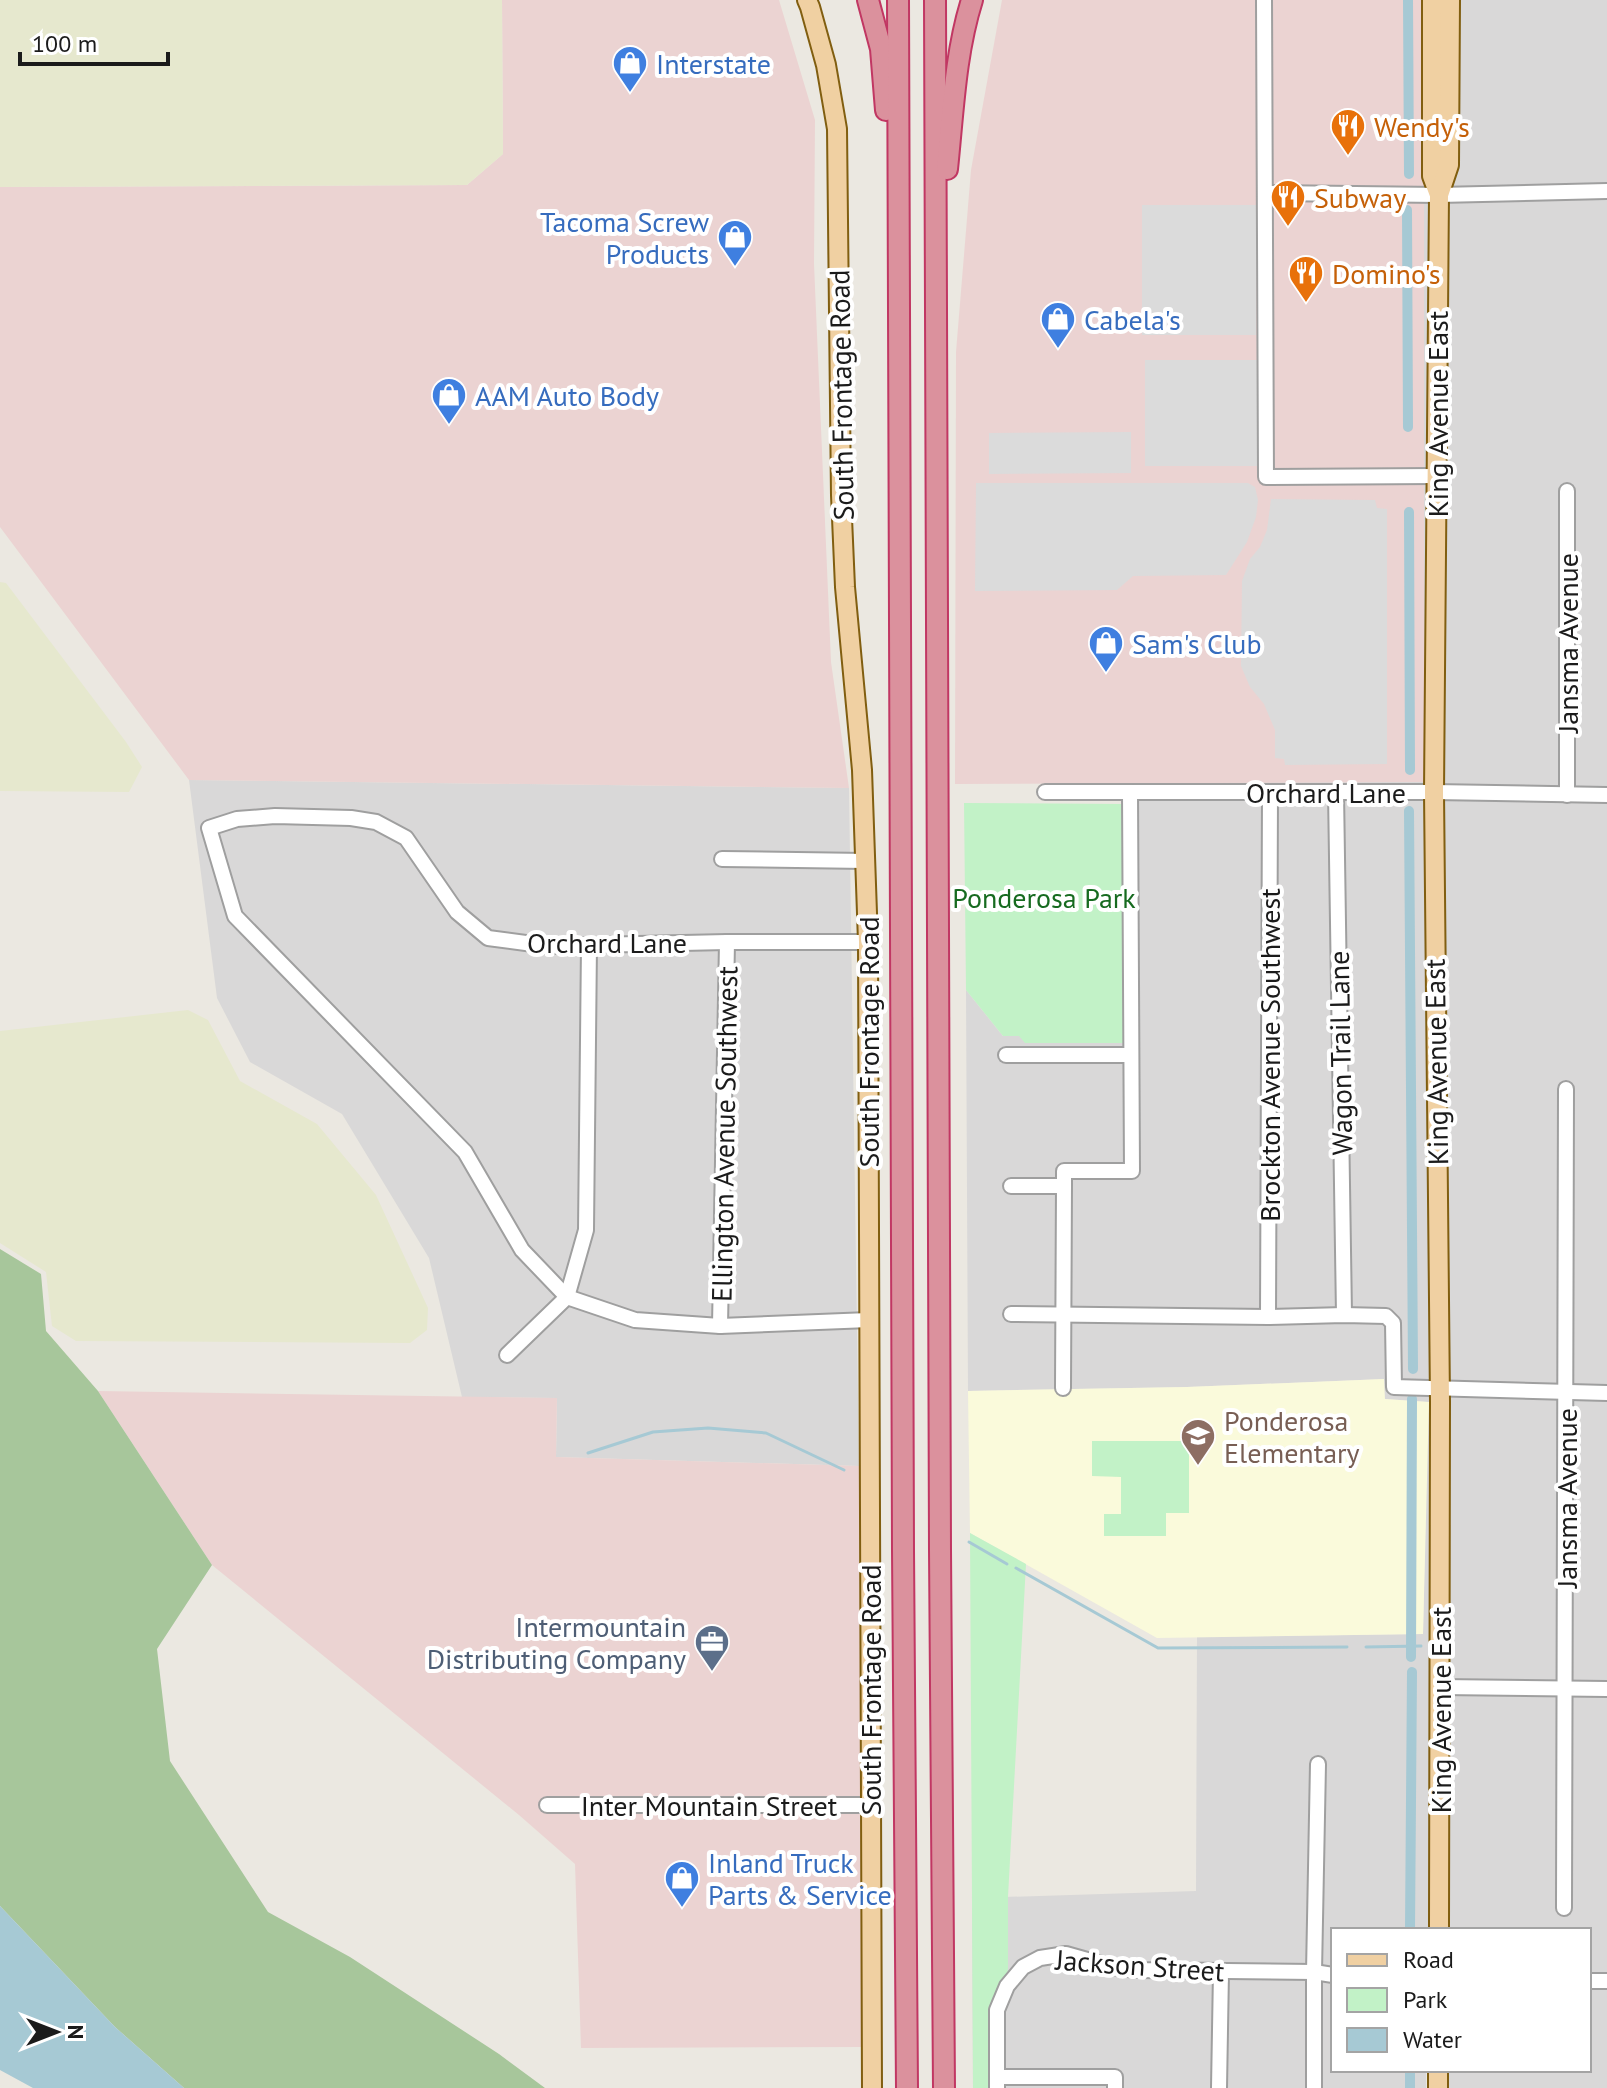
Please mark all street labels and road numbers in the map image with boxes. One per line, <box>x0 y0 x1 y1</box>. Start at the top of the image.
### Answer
street label: South Frontage Road <box>820 269 862 521</box>
street label: King Avenue East <box>1419 310 1456 517</box>
street label: Jansma Avenue <box>1549 553 1586 734</box>
street label: Orchard Lane <box>1246 774 1406 811</box>
street label: Brockton Avenue Southwest <box>1251 888 1288 1222</box>
street label: South Frontage Road <box>850 917 887 1167</box>
street label: Orchard Lane <box>527 924 687 961</box>
street label: Wagon Trail Lane <box>1320 950 1360 1156</box>
street label: King Avenue East <box>1416 958 1456 1166</box>
street label: Ellington Avenue Southwest <box>703 965 745 1302</box>
street label: Jansma Avenue <box>1548 1408 1585 1589</box>
street label: South Frontage Road <box>852 1565 889 1815</box>
street label: King Avenue East <box>1422 1606 1459 1813</box>
street label: Inter Mountain Street <box>581 1787 838 1824</box>
street label: Jackson Street <box>1053 1941 1226 1989</box>

